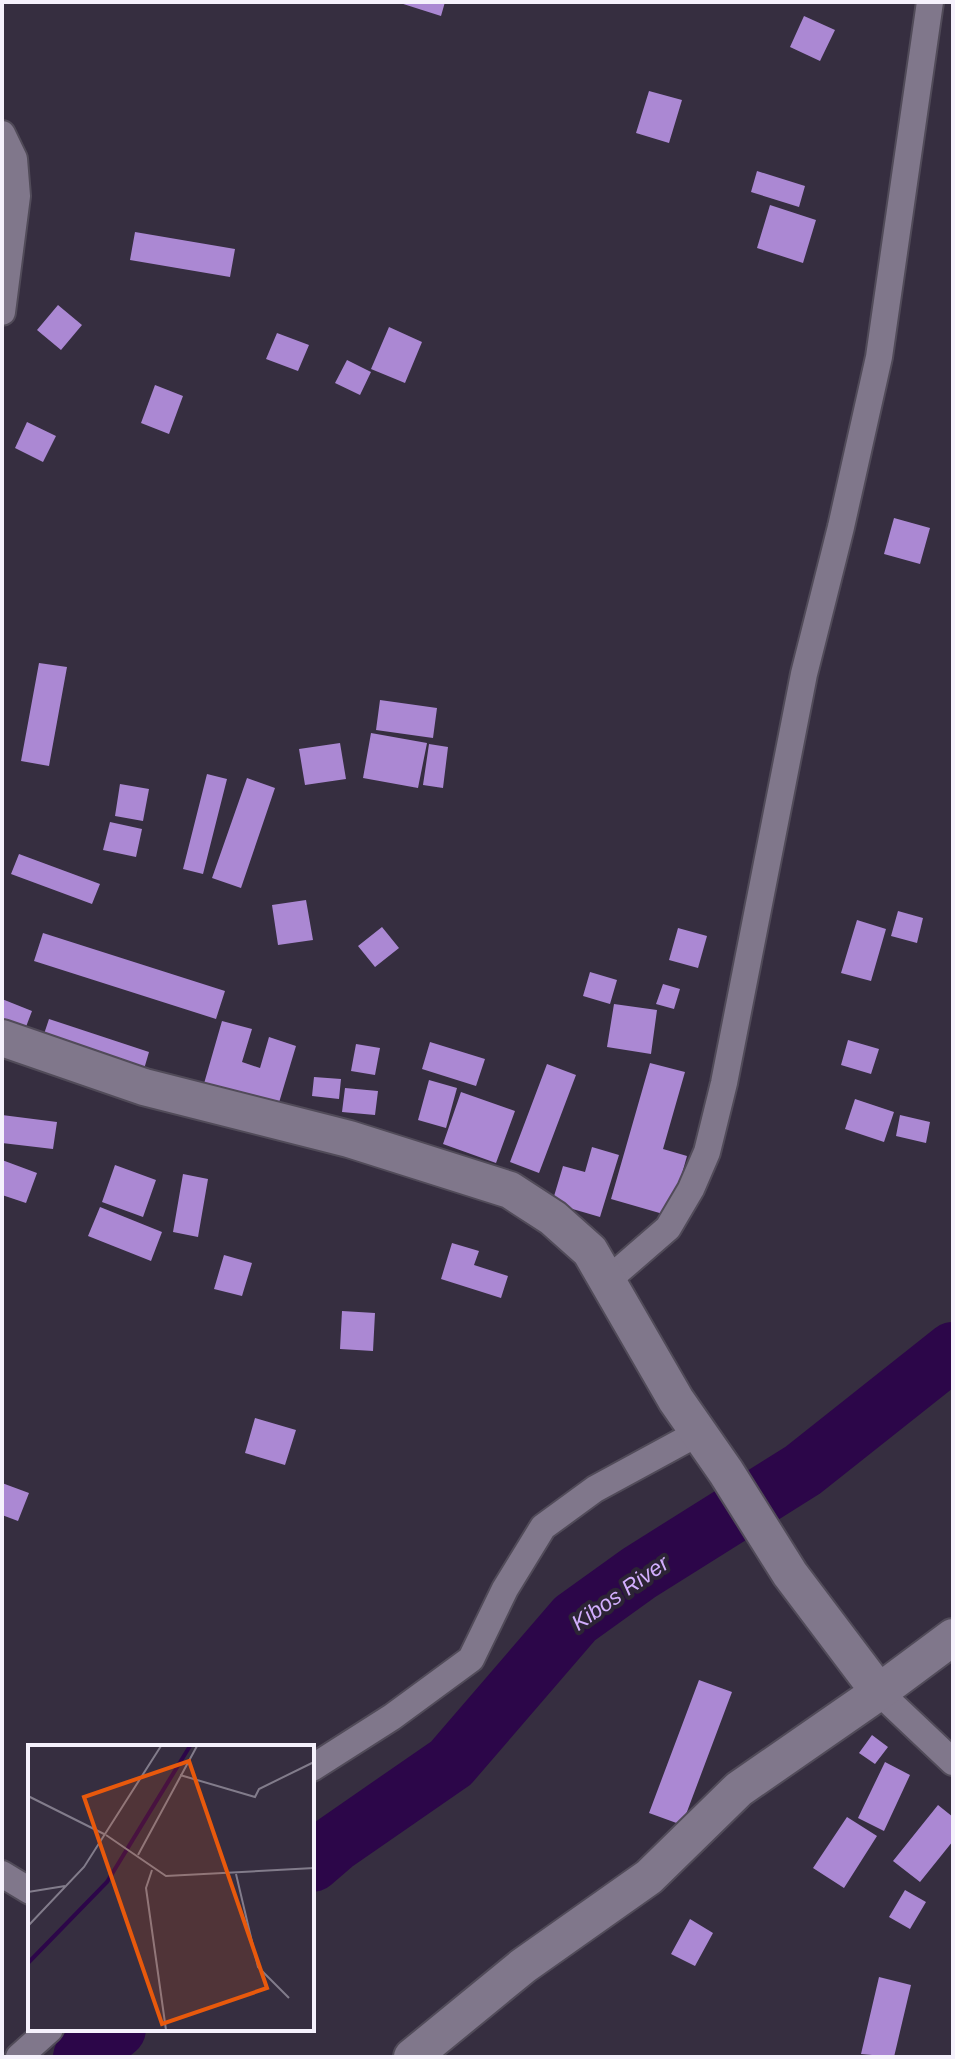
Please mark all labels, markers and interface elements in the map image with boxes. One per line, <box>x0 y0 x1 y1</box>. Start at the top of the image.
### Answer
water label: Kibos River <box>567 1550 675 1635</box>
inset map <box>28 1745 314 2031</box>

